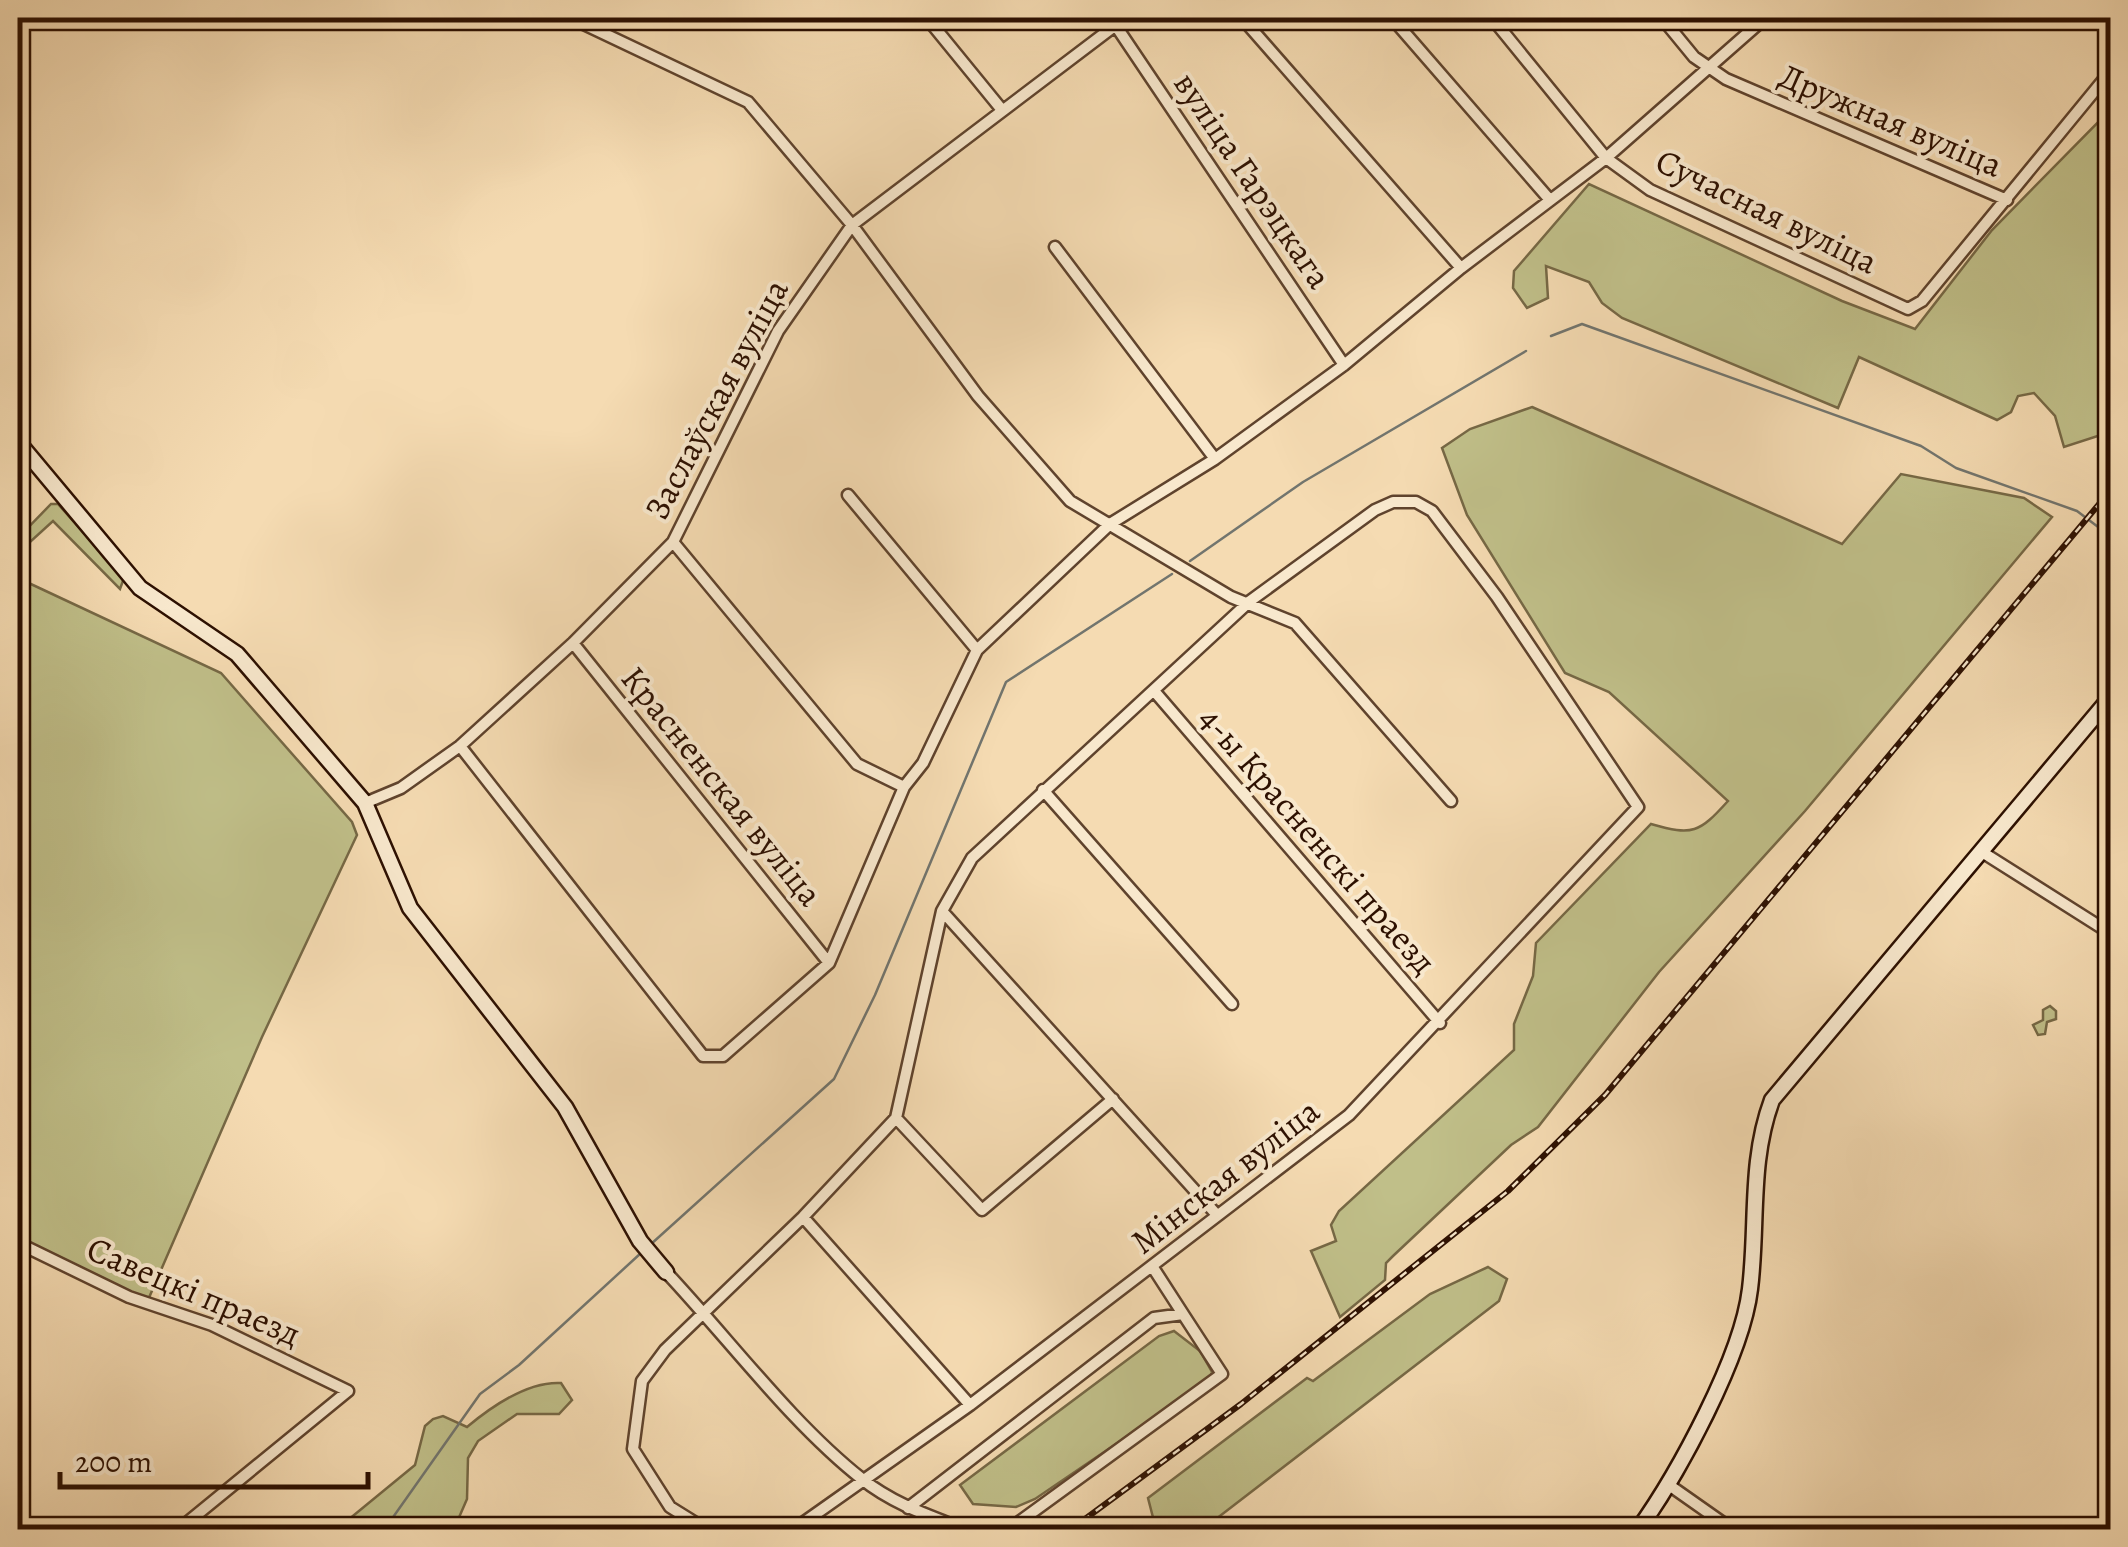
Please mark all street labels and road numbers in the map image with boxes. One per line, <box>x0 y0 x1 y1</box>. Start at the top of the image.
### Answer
street label: Дружная вуліца <box>1772 51 2010 189</box>
street label: вуліца Гарэцкага <box>1163 62 1343 298</box>
street label: Сучасная вуліца <box>1648 137 1886 285</box>
street label: Заслаўская вуліца <box>632 270 800 528</box>
street label: Красненская вуліца <box>610 656 834 916</box>
street label: 4-ы Красненскі праезд <box>1188 696 1448 984</box>
street label: Мінская вуліца <box>1121 1087 1329 1265</box>
street label: Савецкі праезд <box>80 1224 308 1358</box>

